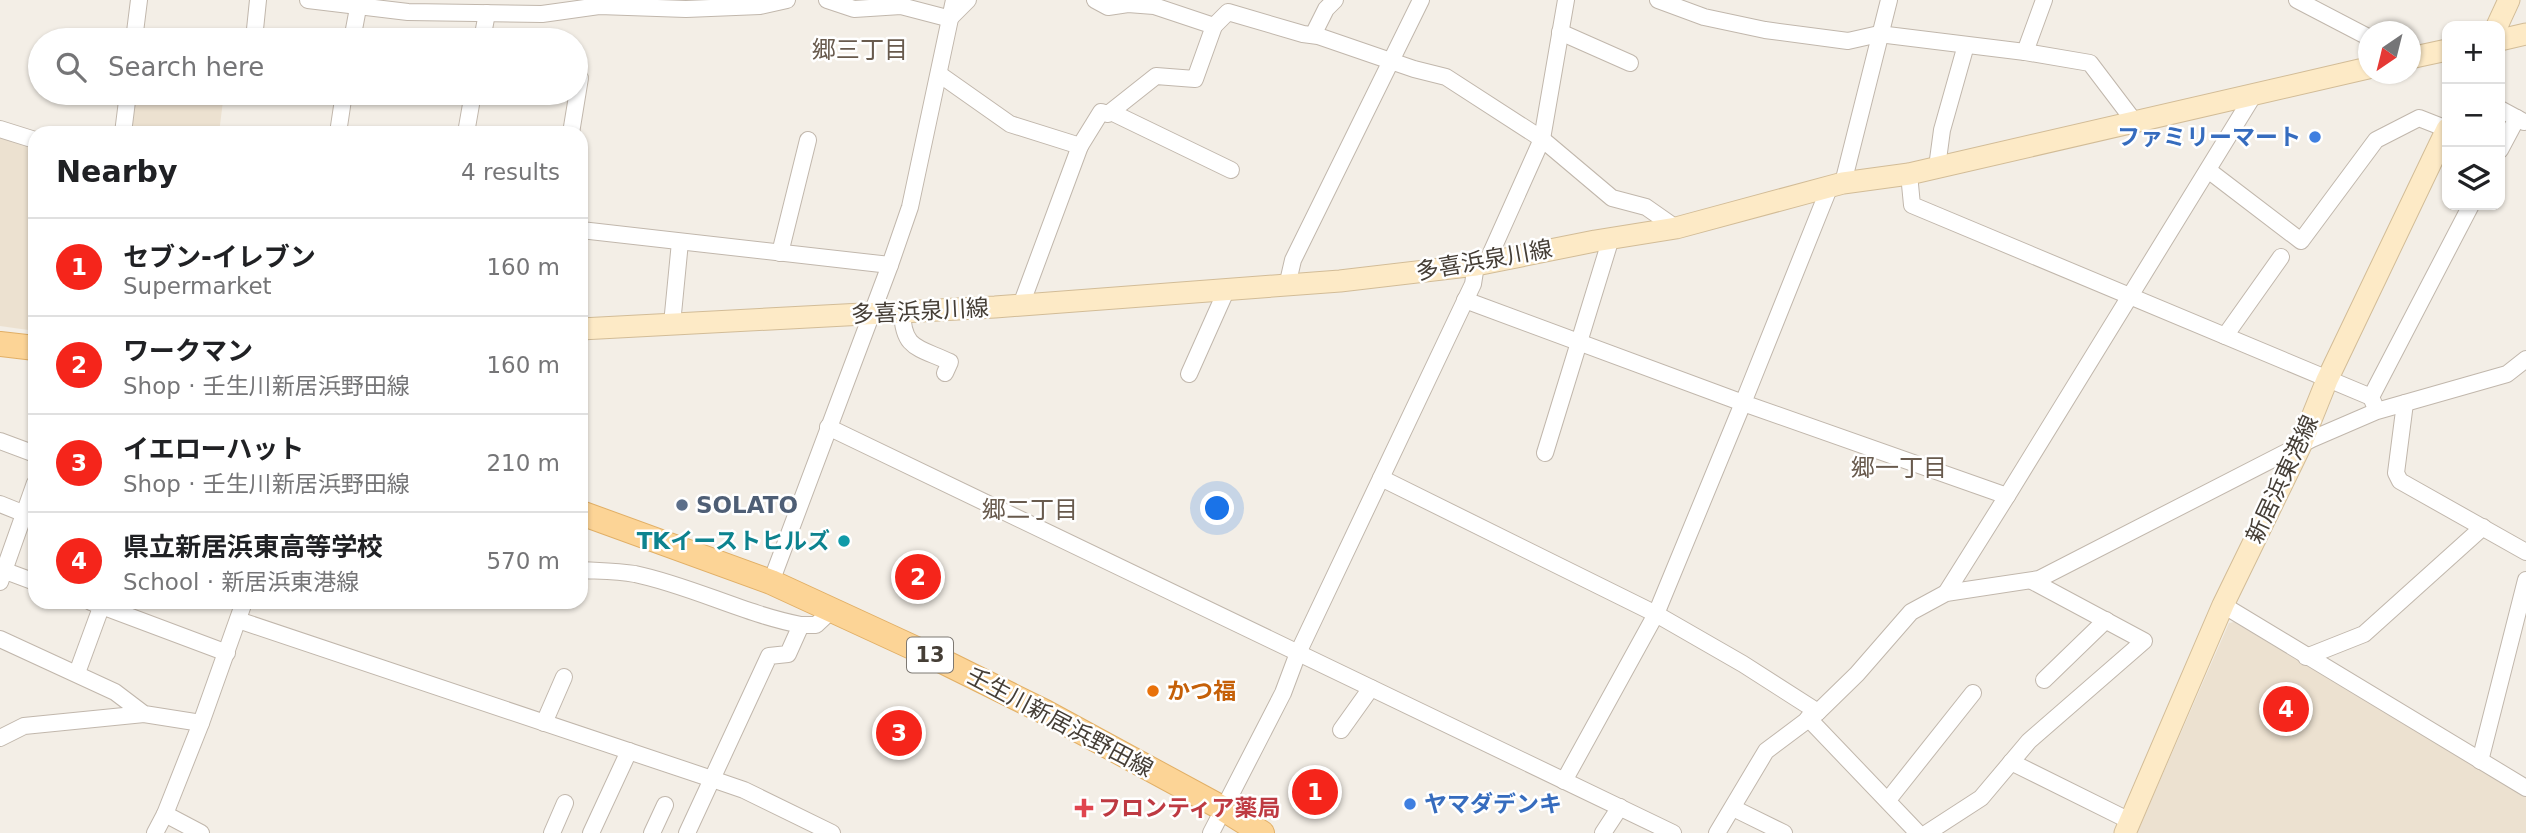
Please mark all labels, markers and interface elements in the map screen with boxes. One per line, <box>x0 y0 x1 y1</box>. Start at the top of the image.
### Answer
north arrow <box>2358 21 2421 84</box>
map controls <box>2442 21 2505 210</box>
button: + <box>2442 21 2505 84</box>
search box <box>28 28 588 105</box>
district label: 郷三丁目 <box>812 36 908 64</box>
icon: search <box>52 48 90 86</box>
text: Search here <box>108 52 264 82</box>
button: − <box>2442 84 2505 147</box>
place label: ファミリーマート <box>2117 124 2301 150</box>
marker: ファミリーマート <box>2307 129 2323 145</box>
button: layers <box>2442 147 2505 210</box>
text: Nearby <box>56 154 178 189</box>
text: 4 results <box>461 159 560 185</box>
street label: 多喜浜泉川線 <box>1414 235 1554 285</box>
text: セブン-イレブン <box>123 242 316 272</box>
text: 1 <box>71 254 87 280</box>
text: 160 m <box>486 254 560 280</box>
text: Supermarket <box>123 273 272 299</box>
street label: 多喜浜泉川線 <box>850 294 990 328</box>
text: ワークマン <box>123 336 253 366</box>
text: 2 <box>71 352 87 378</box>
text: 160 m <box>486 352 560 378</box>
text: Shop · 壬生川新居浜野田線 <box>123 373 410 399</box>
street label: 新居浜東港線 <box>2241 411 2323 547</box>
text: イエローハット <box>123 434 304 464</box>
text: 3 <box>71 450 87 476</box>
text: 210 m <box>486 450 560 476</box>
district label: 郷一丁目 <box>1851 454 1947 482</box>
text: Shop · 壬生川新居浜野田線 <box>123 471 410 497</box>
your location <box>1200 491 1234 525</box>
place label: SOLATO <box>696 492 798 518</box>
district label: 郷二丁目 <box>982 496 1078 524</box>
marker: SOLATO <box>674 497 690 513</box>
place label: TKイーストヒルズ <box>637 528 830 554</box>
text: 県立新居浜東高等学校 <box>123 532 383 562</box>
marker: TKイーストヒルズ <box>836 533 852 549</box>
text: 4 <box>71 548 87 574</box>
text: 570 m <box>486 548 560 574</box>
pin: 2 <box>895 551 941 603</box>
text: School · 新居浜東港線 <box>123 569 359 595</box>
road number: 13 <box>907 638 953 672</box>
street label: 壬生川新居浜野田線 <box>963 662 1157 782</box>
place label: かつ福 <box>1167 678 1236 704</box>
marker: かつ福 <box>1145 683 1161 699</box>
pin: 4 <box>2263 683 2309 735</box>
pin: 3 <box>876 707 922 759</box>
pin: 1 <box>1292 766 1338 818</box>
place label: ヤマダデンキ <box>1424 791 1562 817</box>
place label: フロンティア薬局 <box>1098 795 1281 821</box>
marker: ヤマダデンキ <box>1402 796 1418 812</box>
marker: フロンティア薬局 <box>1076 800 1092 816</box>

